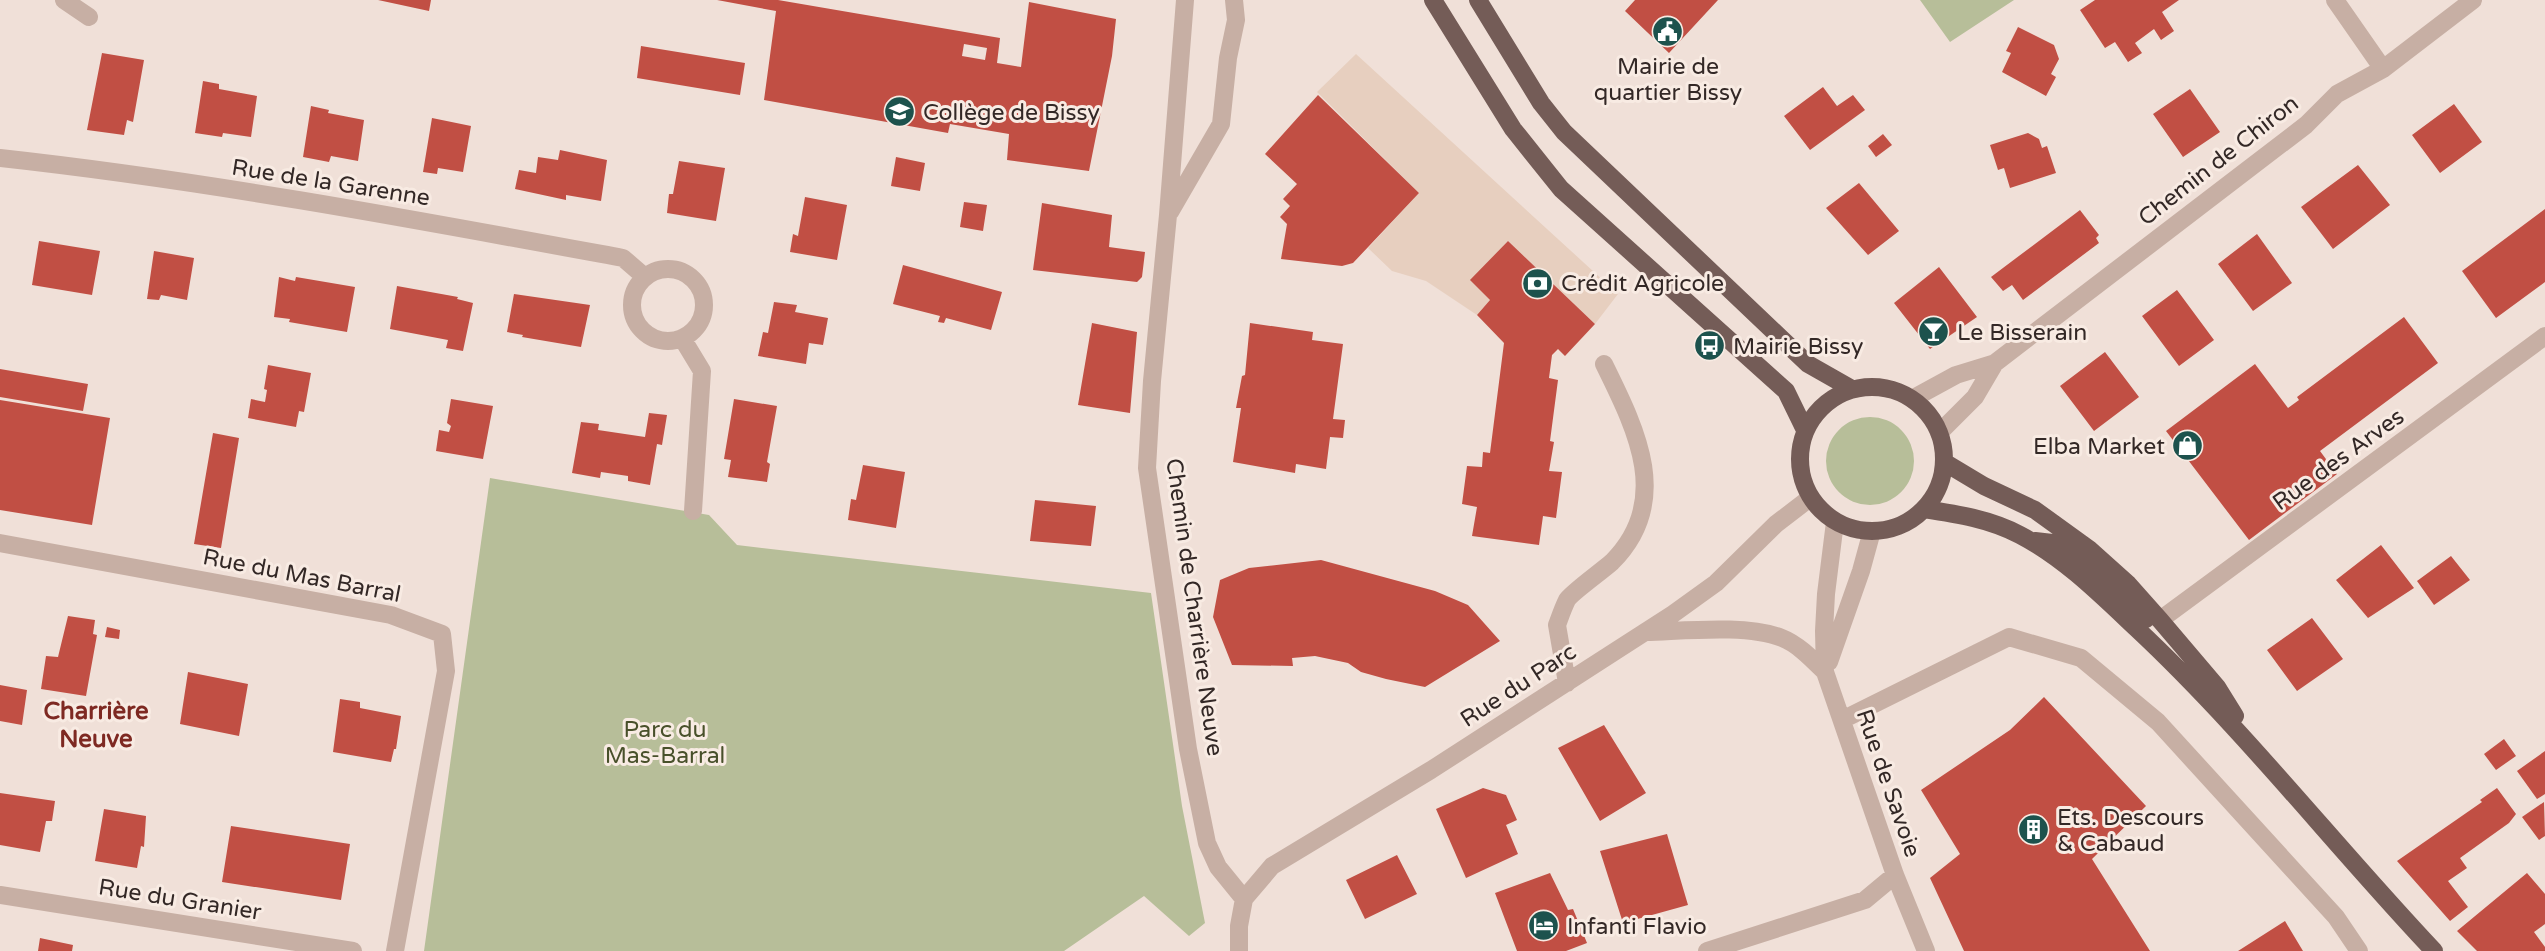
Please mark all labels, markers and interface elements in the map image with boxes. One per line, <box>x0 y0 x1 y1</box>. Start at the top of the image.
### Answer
public building icon: Mairie de quartier Bissy <box>1651 15 1685 49</box>
place label: Mairie de quartier Bissy <box>1594 53 1742 107</box>
street label: Chemin de Chiron <box>2133 90 2304 232</box>
school or university icon: Collège de Bissy <box>883 95 917 129</box>
place label: Collège de Bissy <box>923 99 1100 127</box>
street label: Rue de la Garenne <box>230 153 432 212</box>
bank icon: Crédit Agricole <box>1521 266 1555 300</box>
place label: Crédit Agricole <box>1561 270 1724 298</box>
bar icon: Le Bisserain <box>1917 315 1951 349</box>
place label: Le Bisserain <box>1957 319 2087 347</box>
bus stop icon: Mairie Bissy <box>1693 329 1727 363</box>
place label: Mairie Bissy <box>1733 333 1863 361</box>
street label: Rue des Arves <box>2267 403 2410 517</box>
shop icon: Elba Market <box>2171 429 2205 463</box>
place label: Elba Market <box>2033 433 2165 461</box>
street label: Chemin de Charrière Neuve <box>1159 456 1229 758</box>
street label: Rue du Mas Barral <box>200 543 403 609</box>
street label: Rue du Parc <box>1455 638 1582 734</box>
district label: Charrière Neuve <box>43 697 149 754</box>
street label: Rue de Savoie <box>1850 706 1926 861</box>
park label: Parc du Mas-Barral <box>605 716 725 770</box>
place label: Ets. Descours & Cabaud <box>2057 804 2204 858</box>
building icon: Ets. Descours & Cabaud <box>2017 813 2051 847</box>
street label: Rue du Granier <box>96 873 264 927</box>
hotel icon: Infanti Flavio <box>1527 909 1561 943</box>
place label: Infanti Flavio <box>1567 913 1707 941</box>

